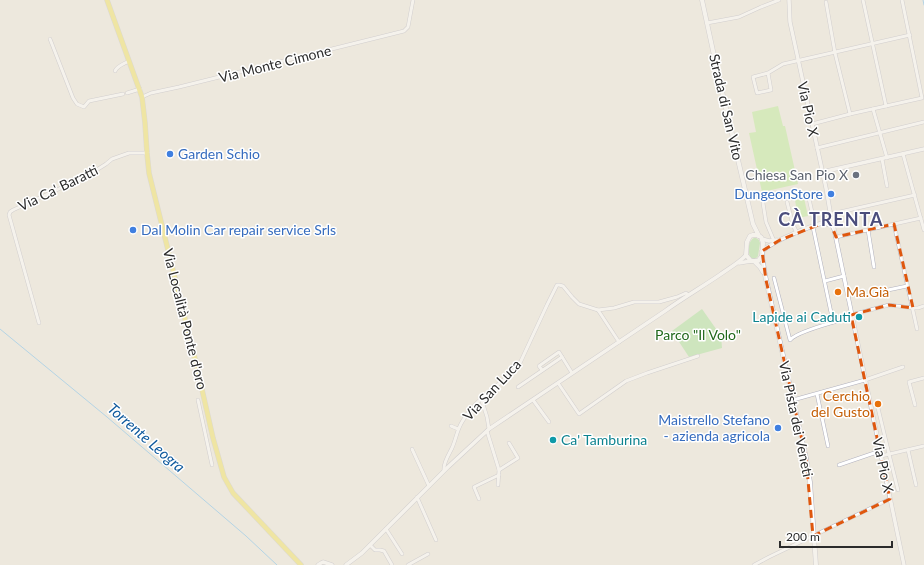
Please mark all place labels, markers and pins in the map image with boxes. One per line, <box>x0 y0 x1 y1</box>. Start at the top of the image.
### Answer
place label: Garden Schio <box>178 145 260 162</box>
marker: Garden Schio <box>165 149 175 159</box>
place label: Chiesa San Pio X <box>745 166 848 183</box>
marker: Chiesa San Pio X <box>851 170 861 180</box>
place label: DungeonStore <box>734 185 823 202</box>
marker: DungeonStore <box>826 189 836 199</box>
place label: Dal Molin Car repair service Srls <box>141 221 336 238</box>
marker: Dal Molin Car repair service Srls <box>128 225 138 235</box>
place label: Ma.Già <box>846 283 889 300</box>
marker: Ma.Già <box>833 287 843 297</box>
place label: Lapide ai Caduti <box>752 308 851 325</box>
marker: Lapide ai Caduti <box>854 312 864 322</box>
place label: Cerchio del Gusto <box>811 387 870 420</box>
marker: Cerchio del Gusto <box>873 399 883 409</box>
place label: Maistrello Stefano - azienda agricola <box>658 411 770 444</box>
marker: Maistrello Stefano - azienda agricola <box>773 423 783 433</box>
place label: Ca' Tamburina <box>561 431 647 448</box>
marker: Ca' Tamburina <box>548 435 558 445</box>

